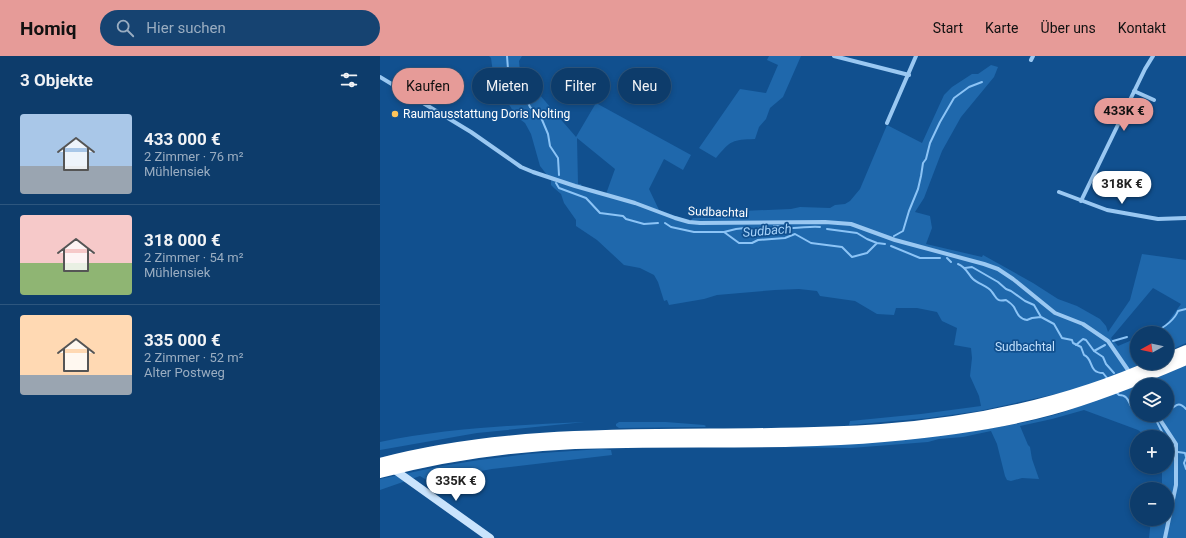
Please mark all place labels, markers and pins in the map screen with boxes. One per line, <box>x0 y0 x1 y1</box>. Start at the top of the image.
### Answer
pin: 433K € <box>1091 98 1157 132</box>
place label: Raumausstattung Doris Nolting <box>403 107 570 121</box>
marker: Raumausstattung Doris Nolting <box>390 109 400 119</box>
pin: 318K € <box>1089 171 1155 205</box>
pin: 335K € <box>423 468 489 502</box>

